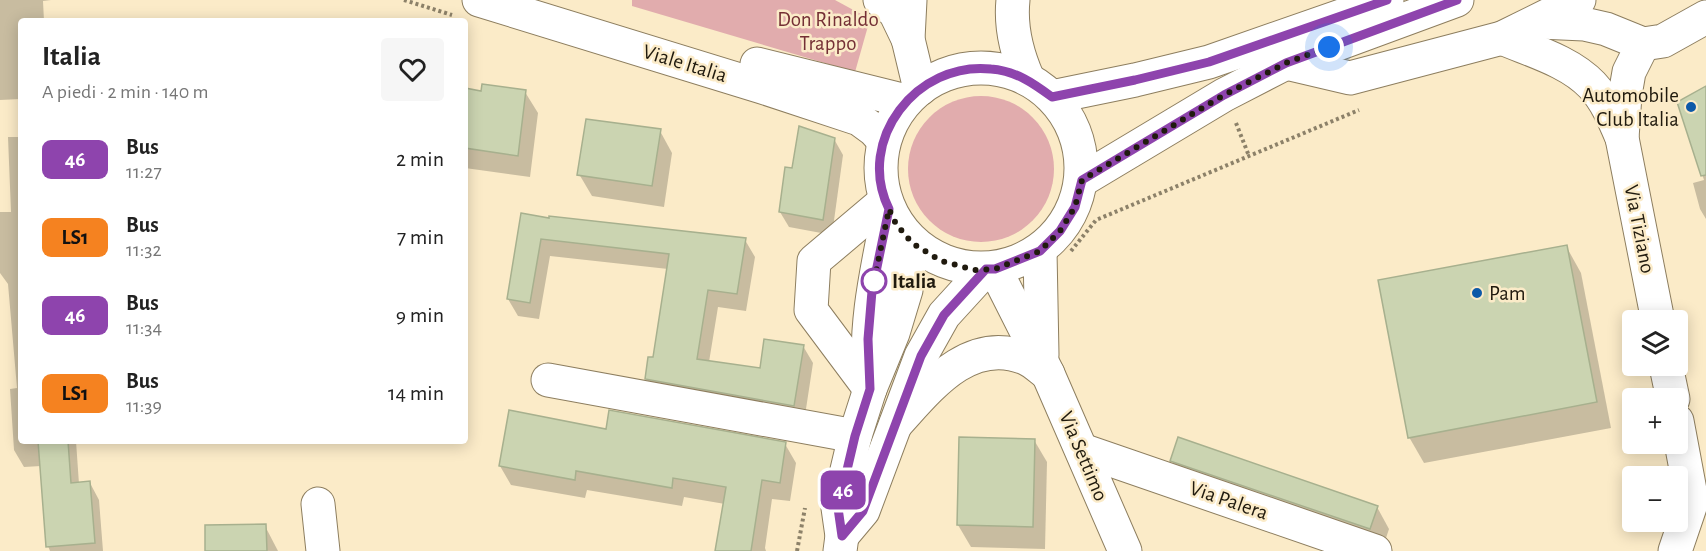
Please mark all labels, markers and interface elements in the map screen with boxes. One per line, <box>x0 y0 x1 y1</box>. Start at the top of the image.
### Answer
park label: Don Rinaldo Trappo <box>777 9 879 54</box>
your location <box>1314 32 1344 62</box>
button: heart <box>381 38 444 101</box>
street label: Viale Italia <box>640 41 730 86</box>
text: Italia <box>42 43 101 71</box>
text: A piedi · 2 min · 140 m <box>42 82 209 102</box>
place label: Automobile Club Italia <box>1582 85 1679 130</box>
marker: Automobile Club Italia <box>1684 100 1698 114</box>
text: Bus <box>126 136 159 158</box>
text: 2 min <box>396 148 444 170</box>
text: 46 <box>65 149 85 170</box>
text: 11:27 <box>126 162 162 182</box>
street label: Via Tiziano <box>1621 183 1658 275</box>
text: Bus <box>126 214 159 236</box>
text: 7 min <box>397 226 444 248</box>
text: LS1 <box>61 227 89 248</box>
text: 11:32 <box>126 240 162 260</box>
marker: Italia <box>861 268 887 294</box>
place label: Italia <box>892 271 936 292</box>
place label: Pam <box>1489 283 1526 304</box>
marker: Pam <box>1470 286 1484 300</box>
text: Bus <box>126 292 159 314</box>
text: 9 min <box>396 304 444 326</box>
text: 46 <box>65 305 85 326</box>
map controls <box>1622 310 1688 532</box>
button: layers <box>1622 310 1688 376</box>
text: 11:34 <box>126 318 162 338</box>
text: Bus <box>126 370 159 392</box>
text: 14 min <box>388 382 444 404</box>
text: LS1 <box>61 383 89 404</box>
button: + <box>1622 388 1688 454</box>
text: 11:39 <box>126 396 162 416</box>
street label: Via Settimo <box>1055 408 1112 504</box>
button: − <box>1622 466 1688 532</box>
line badge: 46 <box>816 470 870 510</box>
street label: Via Palera <box>1187 477 1271 524</box>
text: 46 <box>833 480 853 501</box>

